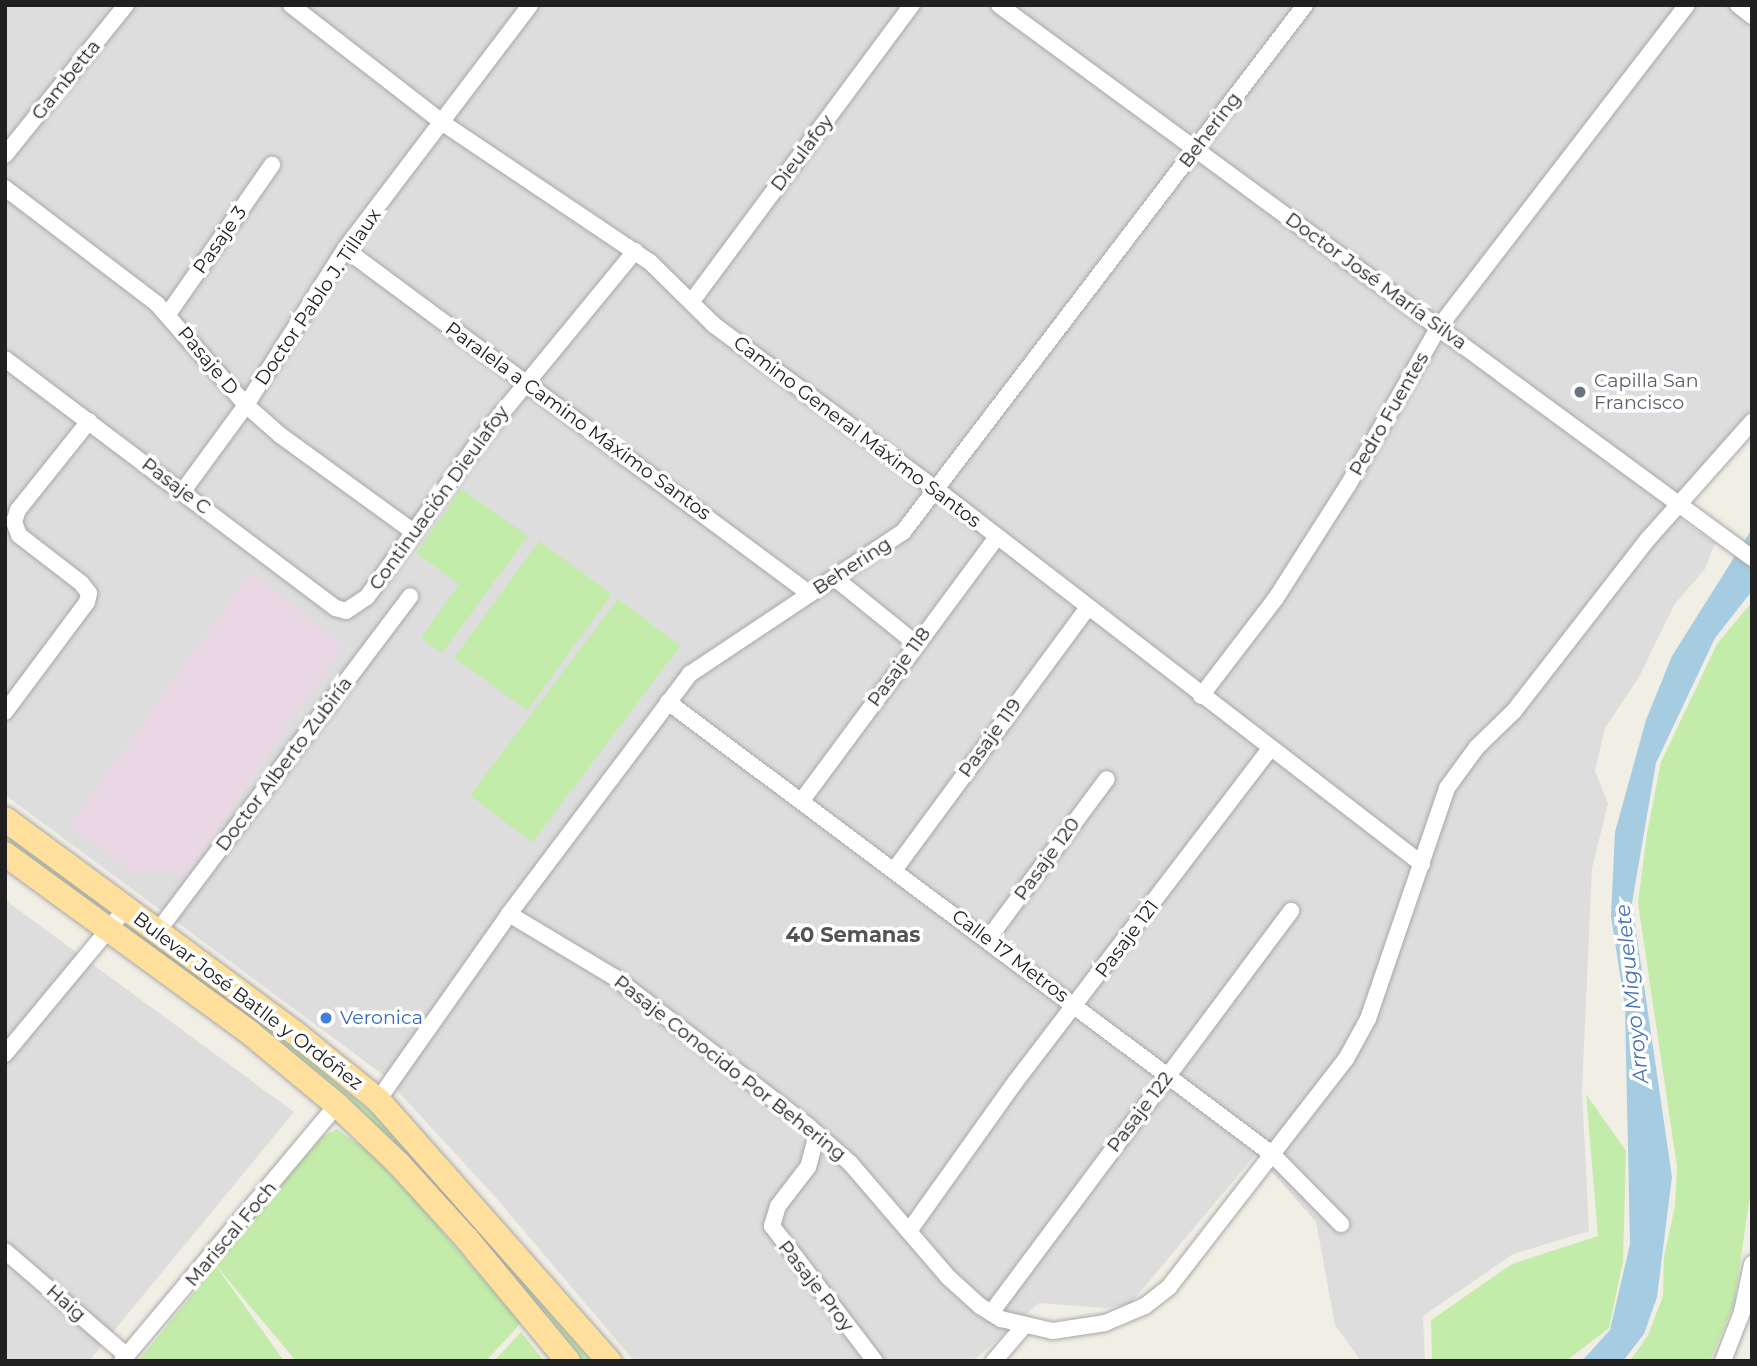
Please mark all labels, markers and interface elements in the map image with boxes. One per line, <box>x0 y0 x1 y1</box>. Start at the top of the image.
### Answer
street label: Gambetta <box>27 35 105 125</box>
street label: Behering <box>1174 88 1246 172</box>
street label: Dieulafoy <box>766 110 838 196</box>
street label: Pasaje 3 <box>188 202 252 278</box>
street label: Doctor Pablo J. Tillaux <box>250 204 386 390</box>
street label: Doctor José María Silva <box>1281 208 1471 354</box>
street label: Paralela a Camino Máximo Santos <box>441 317 715 525</box>
street label: Pasaje D <box>173 322 243 400</box>
street label: Camino General Máximo Santos <box>729 331 985 533</box>
street label: Pedro Fuentes <box>1344 348 1434 480</box>
place label: Capilla San Francisco <box>1594 370 1699 414</box>
marker: Capilla San Francisco <box>1572 384 1588 400</box>
street label: Continuación Dieulafoy <box>364 401 514 595</box>
street label: Pasaje C <box>137 453 215 519</box>
street label: Behering <box>809 532 895 600</box>
street label: Pasaje 118 <box>863 623 935 711</box>
street label: Doctor Alberto Zubiría <box>211 672 357 856</box>
street label: Pasaje 119 <box>954 694 1026 782</box>
street label: Pasaje 120 <box>1009 813 1085 905</box>
street label: Pasaje 121 <box>1090 896 1164 982</box>
water label: Arroyo Miguelete <box>1610 903 1654 1085</box>
street label: Calle 17 Metros <box>947 905 1073 1007</box>
street label: Bulevar José Batlle y Ordóñez <box>129 907 367 1095</box>
district label: 40 Semanas <box>786 922 920 948</box>
street label: Pasaje Conocido Por Behering <box>609 970 851 1166</box>
place label: Veronica <box>340 1007 423 1029</box>
marker: Veronica <box>318 1010 334 1026</box>
street label: Pasaje 122 <box>1102 1067 1178 1157</box>
street label: Mariscal Foch <box>180 1177 282 1291</box>
street label: Pasaje Proy <box>773 1236 859 1336</box>
street label: Haig <box>42 1280 90 1326</box>

